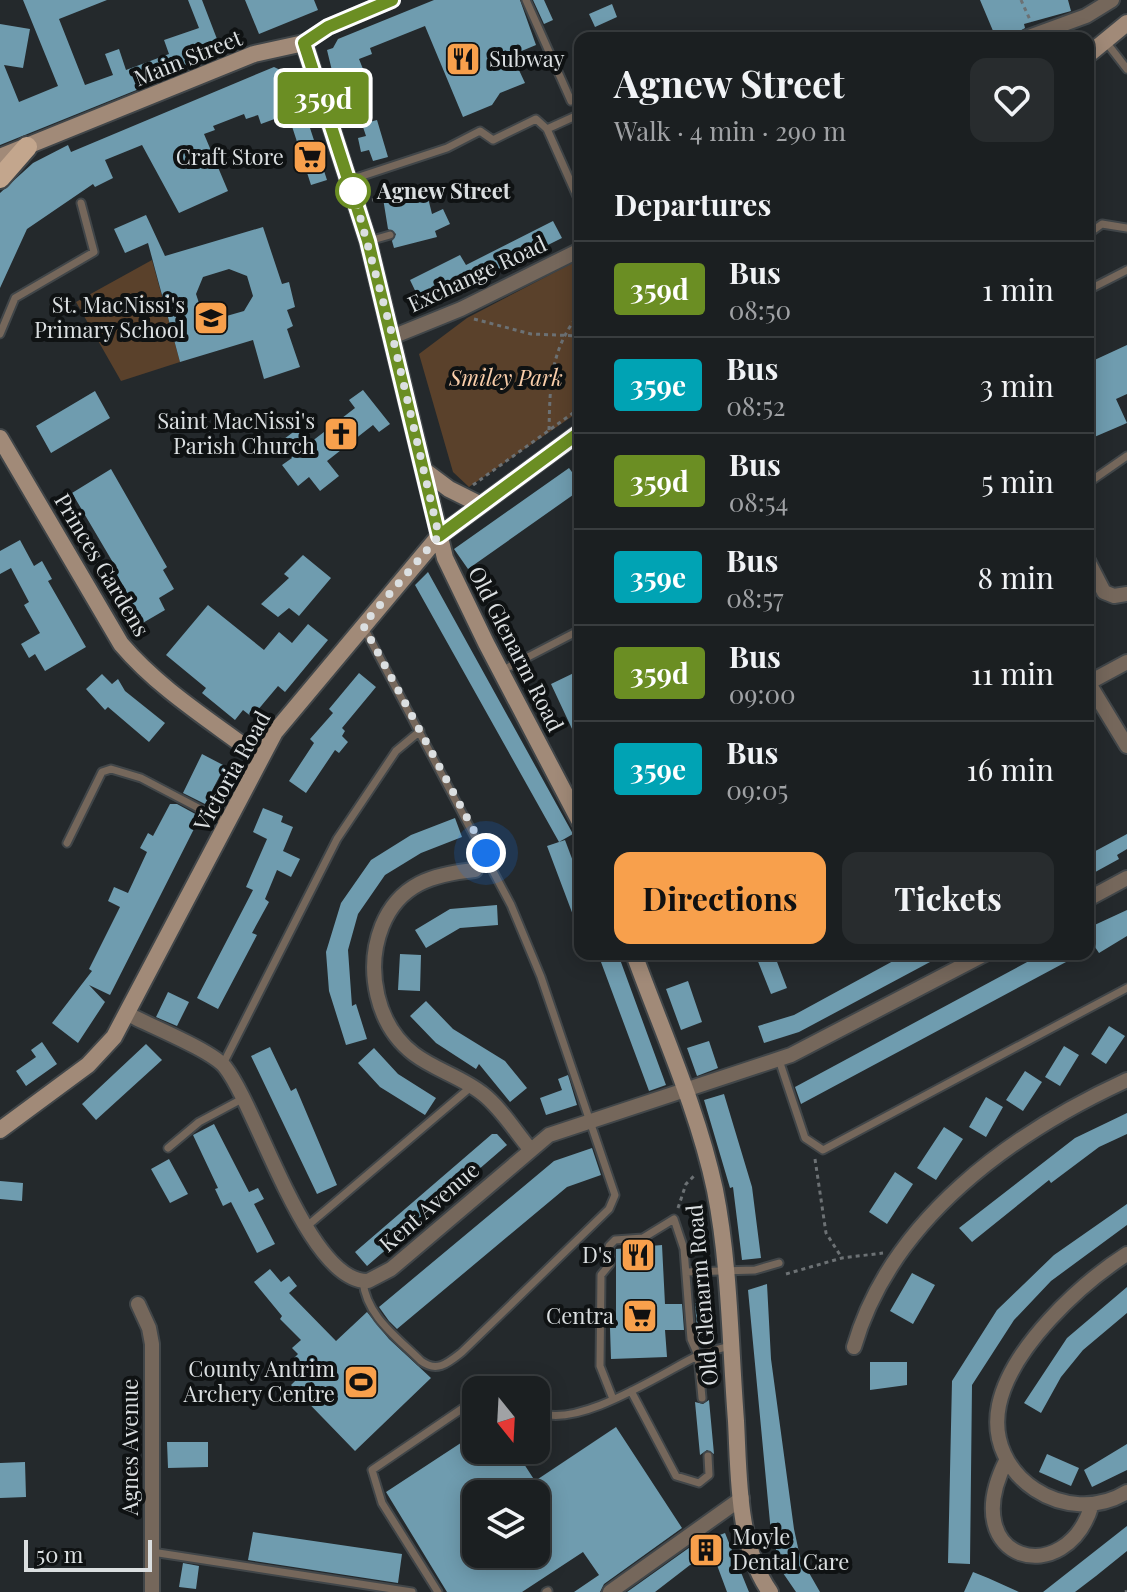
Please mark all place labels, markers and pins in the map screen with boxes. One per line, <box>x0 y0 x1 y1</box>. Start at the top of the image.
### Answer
restaurant icon: Subway <box>444 40 482 78</box>
place label: Subway <box>489 43 565 73</box>
supermarket icon: Craft Store <box>291 138 329 176</box>
place label: Craft Store <box>176 141 284 171</box>
marker: Agnew Street <box>336 174 370 208</box>
place label: Agnew Street <box>376 175 511 205</box>
place label: St. MacNissi's Primary School <box>34 289 185 344</box>
school or university icon: St. MacNissi's Primary School <box>192 299 230 337</box>
place label: Saint MacNissi's Parish Church <box>157 405 315 460</box>
church icon: Saint MacNissi's Parish Church <box>322 415 360 453</box>
restaurant icon: D's <box>619 1236 657 1274</box>
place label: D's <box>582 1239 612 1269</box>
supermarket icon: Centra <box>621 1297 659 1335</box>
place label: Centra <box>546 1300 614 1330</box>
place label: County Antrim Archery Centre <box>183 1353 335 1408</box>
sports icon: County Antrim Archery Centre <box>342 1363 380 1401</box>
place label: Moyle Dental Care <box>732 1521 849 1576</box>
building icon: Moyle Dental Care <box>687 1531 725 1569</box>

